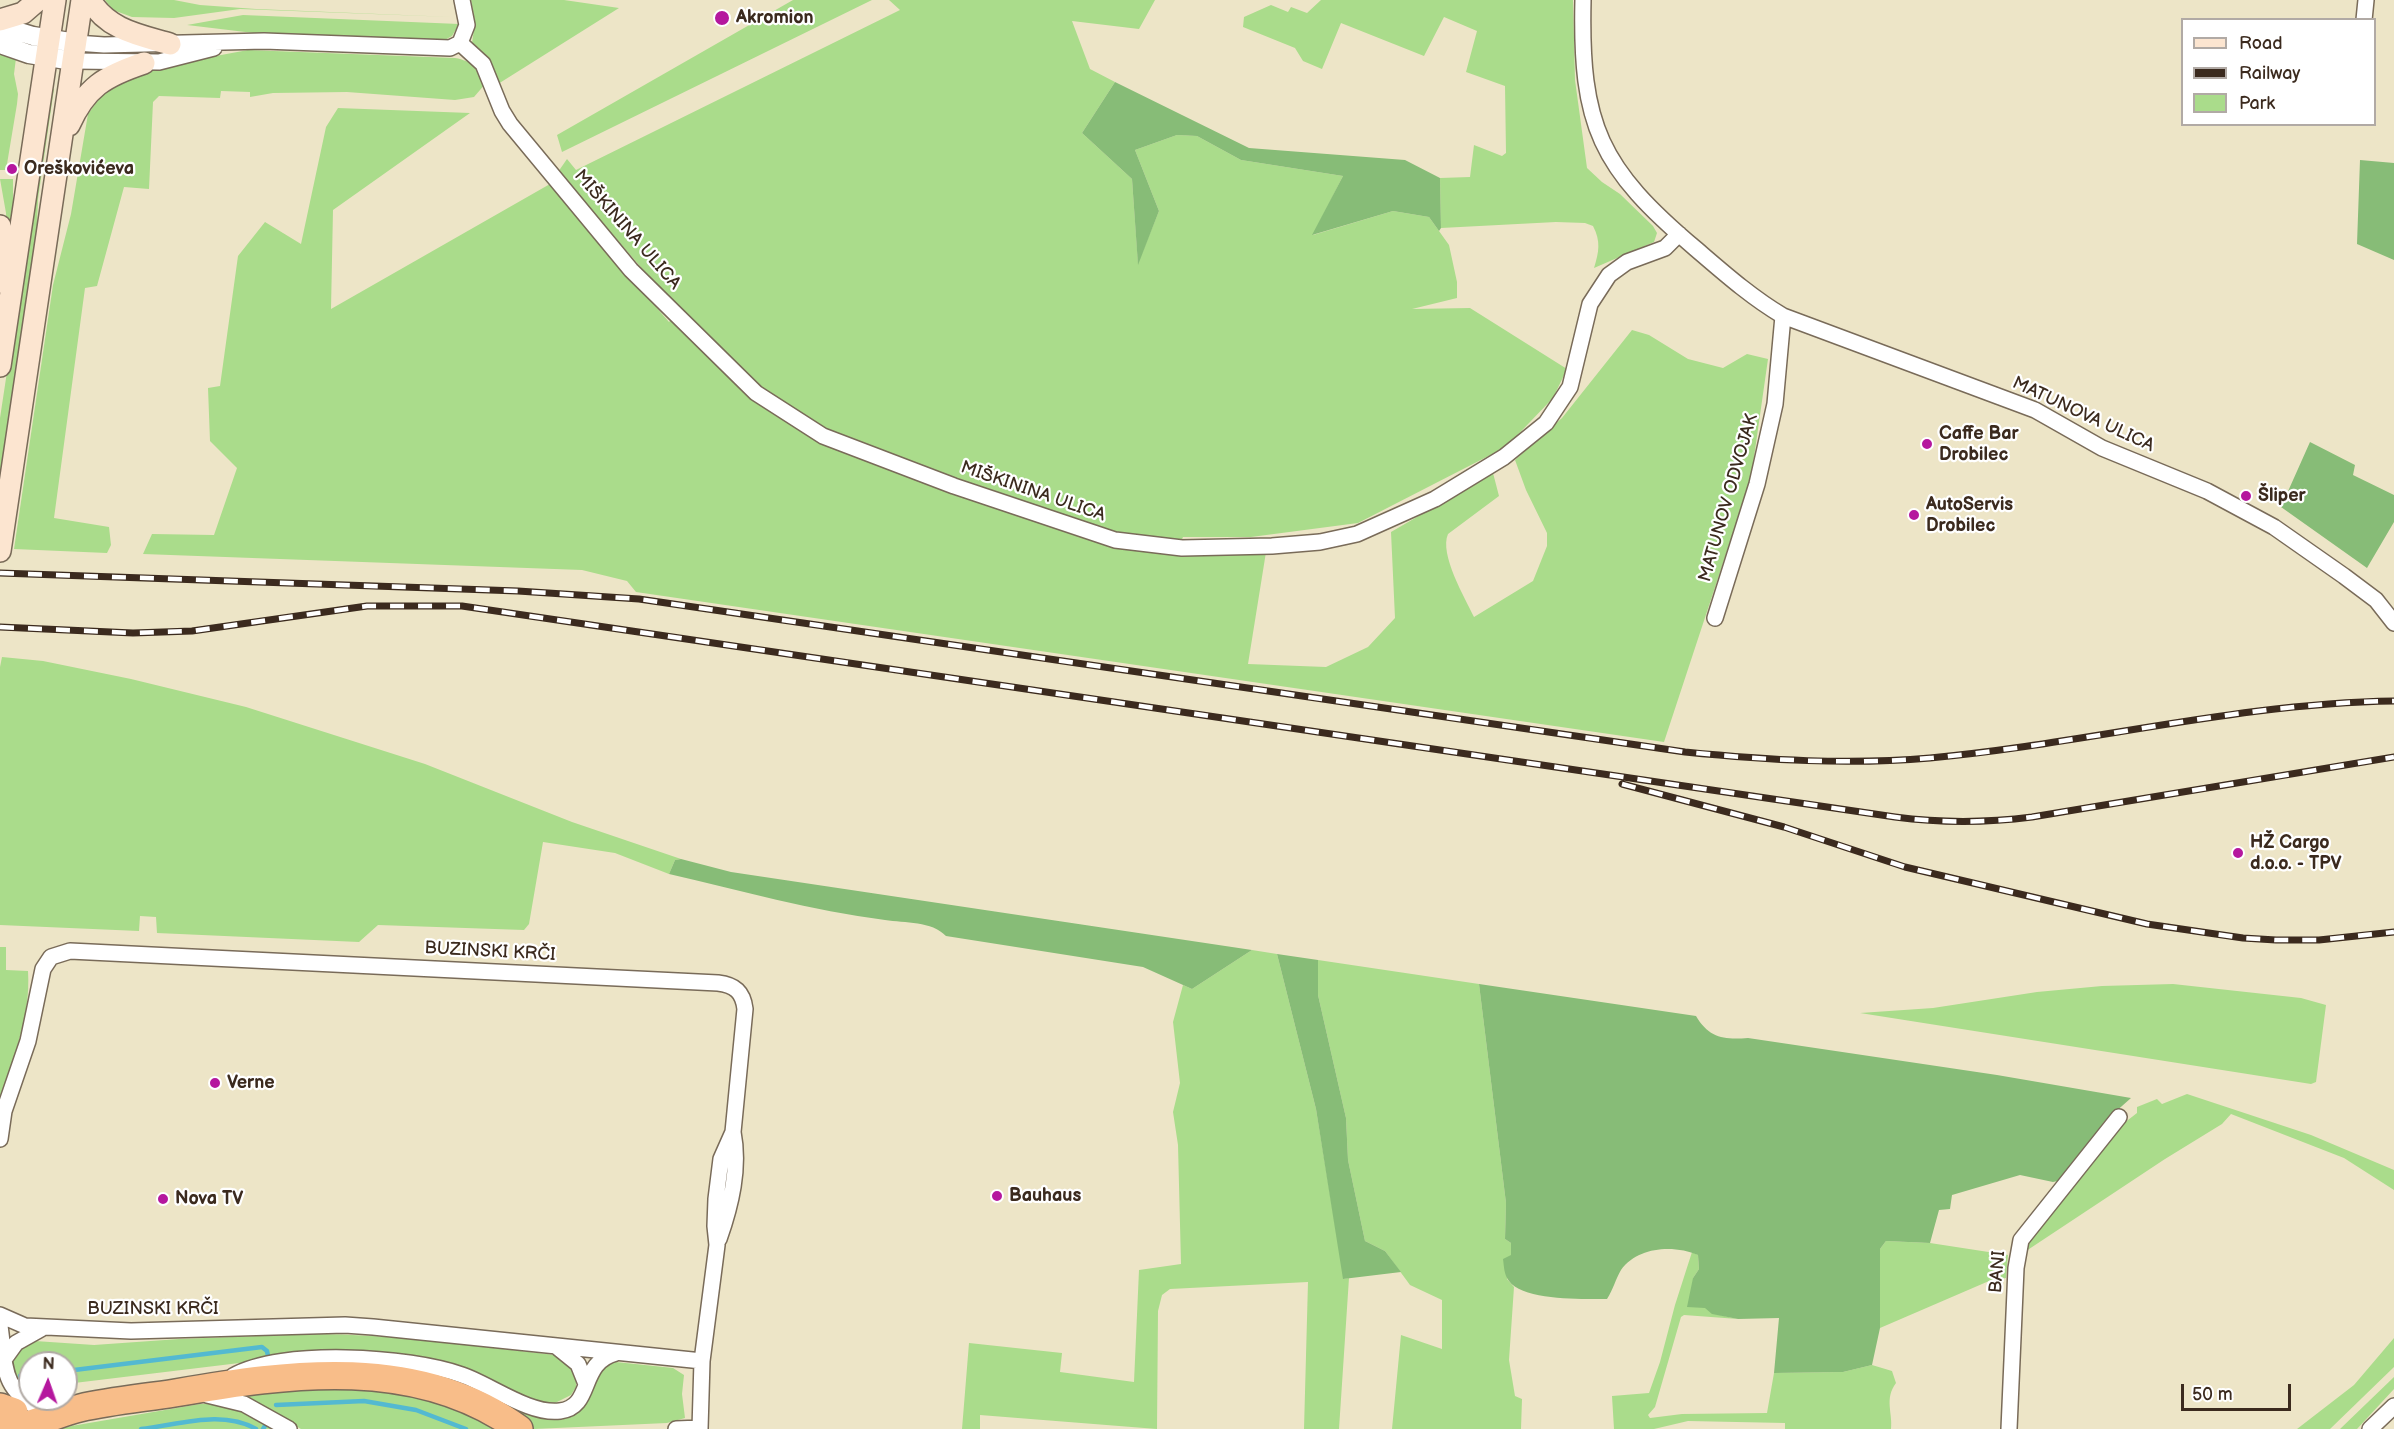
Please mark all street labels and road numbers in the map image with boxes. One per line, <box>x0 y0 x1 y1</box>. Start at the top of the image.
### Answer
street label: MIŠKININA ULICA <box>569 166 685 294</box>
street label: MATUNOVA ULICA <box>2009 373 2157 457</box>
street label: MATUNOV ODVOJAK <box>1695 412 1763 584</box>
street label: MIŠKININA ULICA <box>958 457 1108 527</box>
street label: BUZINSKI KRČI <box>424 938 556 966</box>
street label: BANI <box>1985 1250 2011 1294</box>
street label: BUZINSKI KRČI <box>87 1298 219 1320</box>

